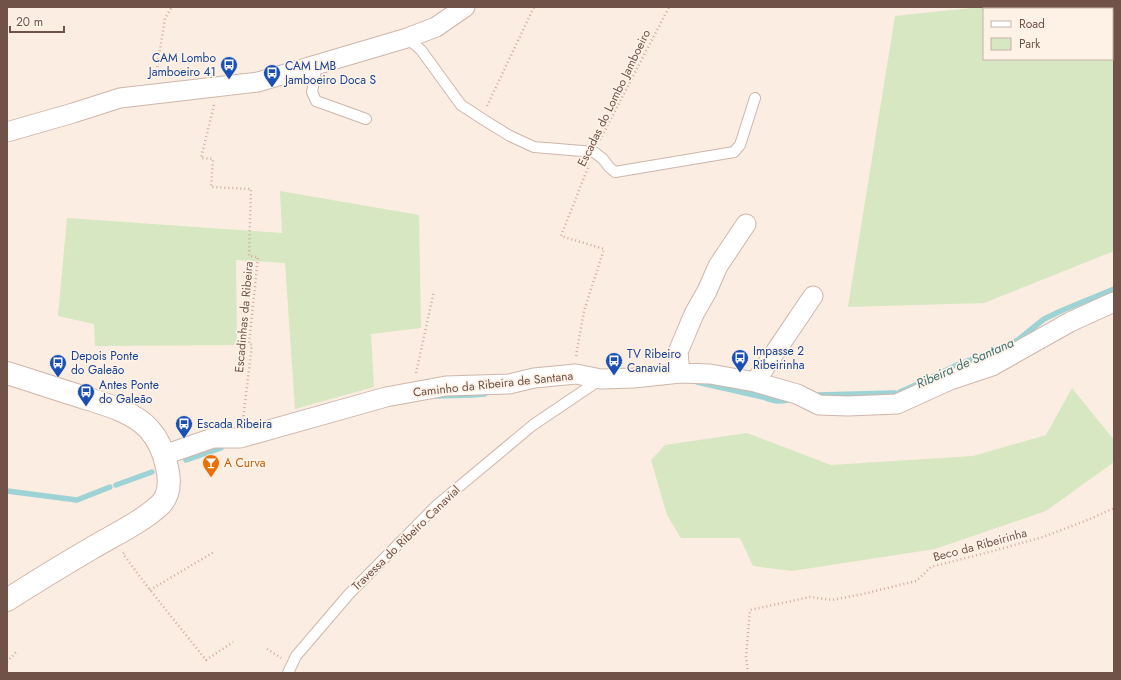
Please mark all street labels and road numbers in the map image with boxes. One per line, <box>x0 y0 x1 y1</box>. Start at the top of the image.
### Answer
street label: Escadas do Lombo Jamboeiro <box>573 26 655 170</box>
street label: Escadinhas da Ribeira <box>230 260 258 373</box>
street label: Caminho da Ribeira de Santana <box>412 367 574 401</box>
street label: Travessa do Ribeiro Canavial <box>348 481 464 595</box>
street label: Beco da Ribeirinha <box>931 524 1029 566</box>

